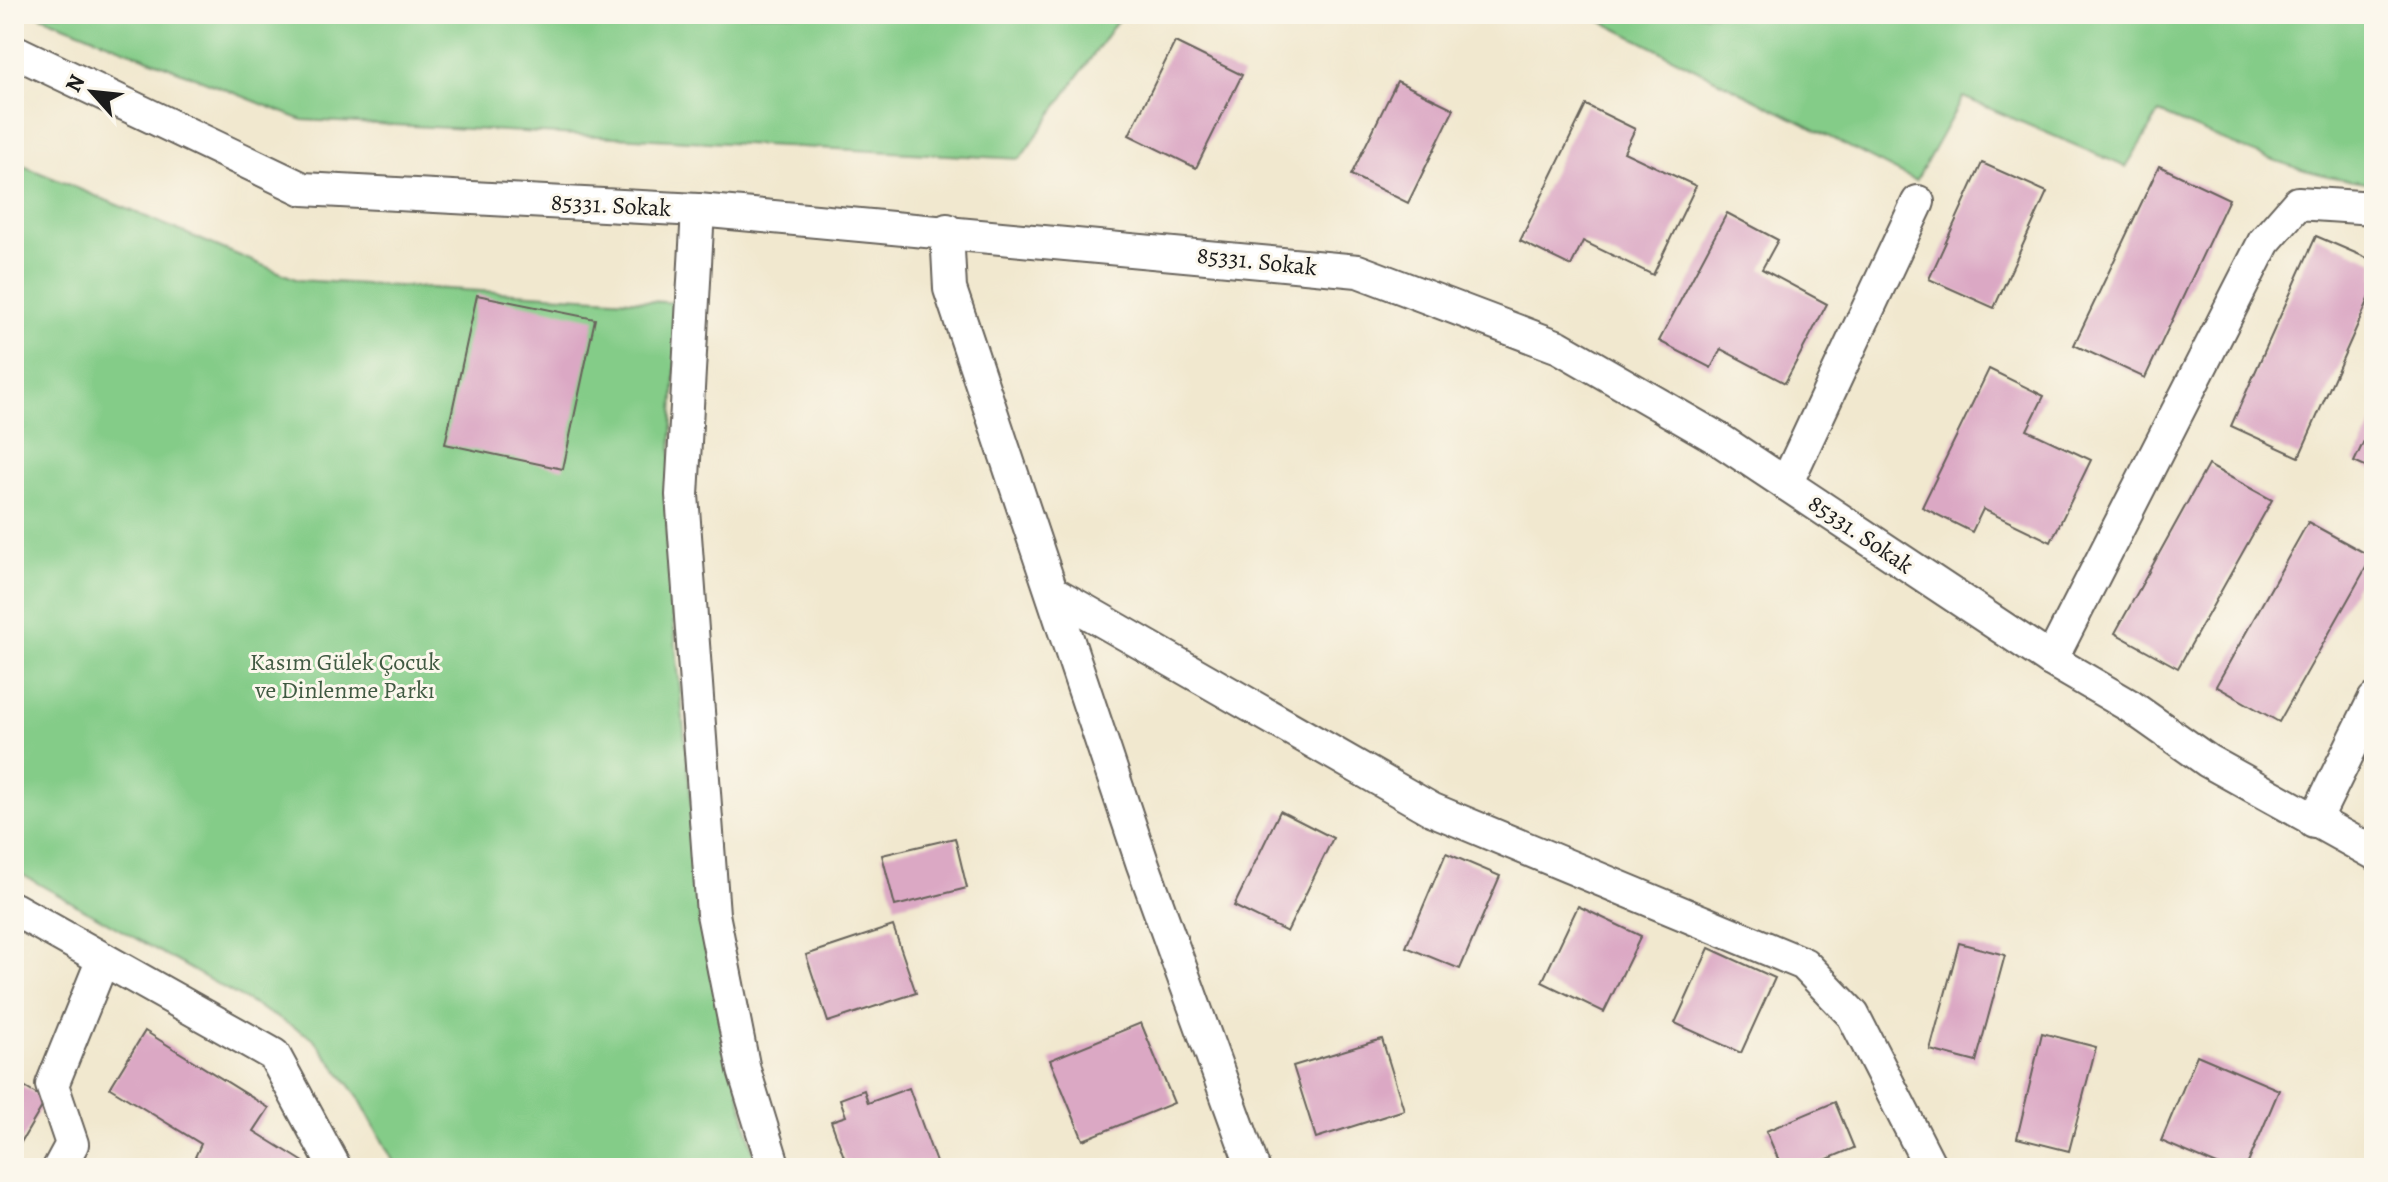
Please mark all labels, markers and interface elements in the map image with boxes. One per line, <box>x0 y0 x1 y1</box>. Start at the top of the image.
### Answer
north arrow <box>52 52 132 132</box>
text: N <box>58 69 92 97</box>
street label: 85331. Sokak <box>550 186 672 224</box>
street label: 85331. Sokak <box>1195 239 1319 283</box>
street label: 85331. Sokak <box>1802 487 1920 581</box>
park label: Kasım Gülek Çocuk ve Dinlenme Parkı <box>250 646 440 706</box>

